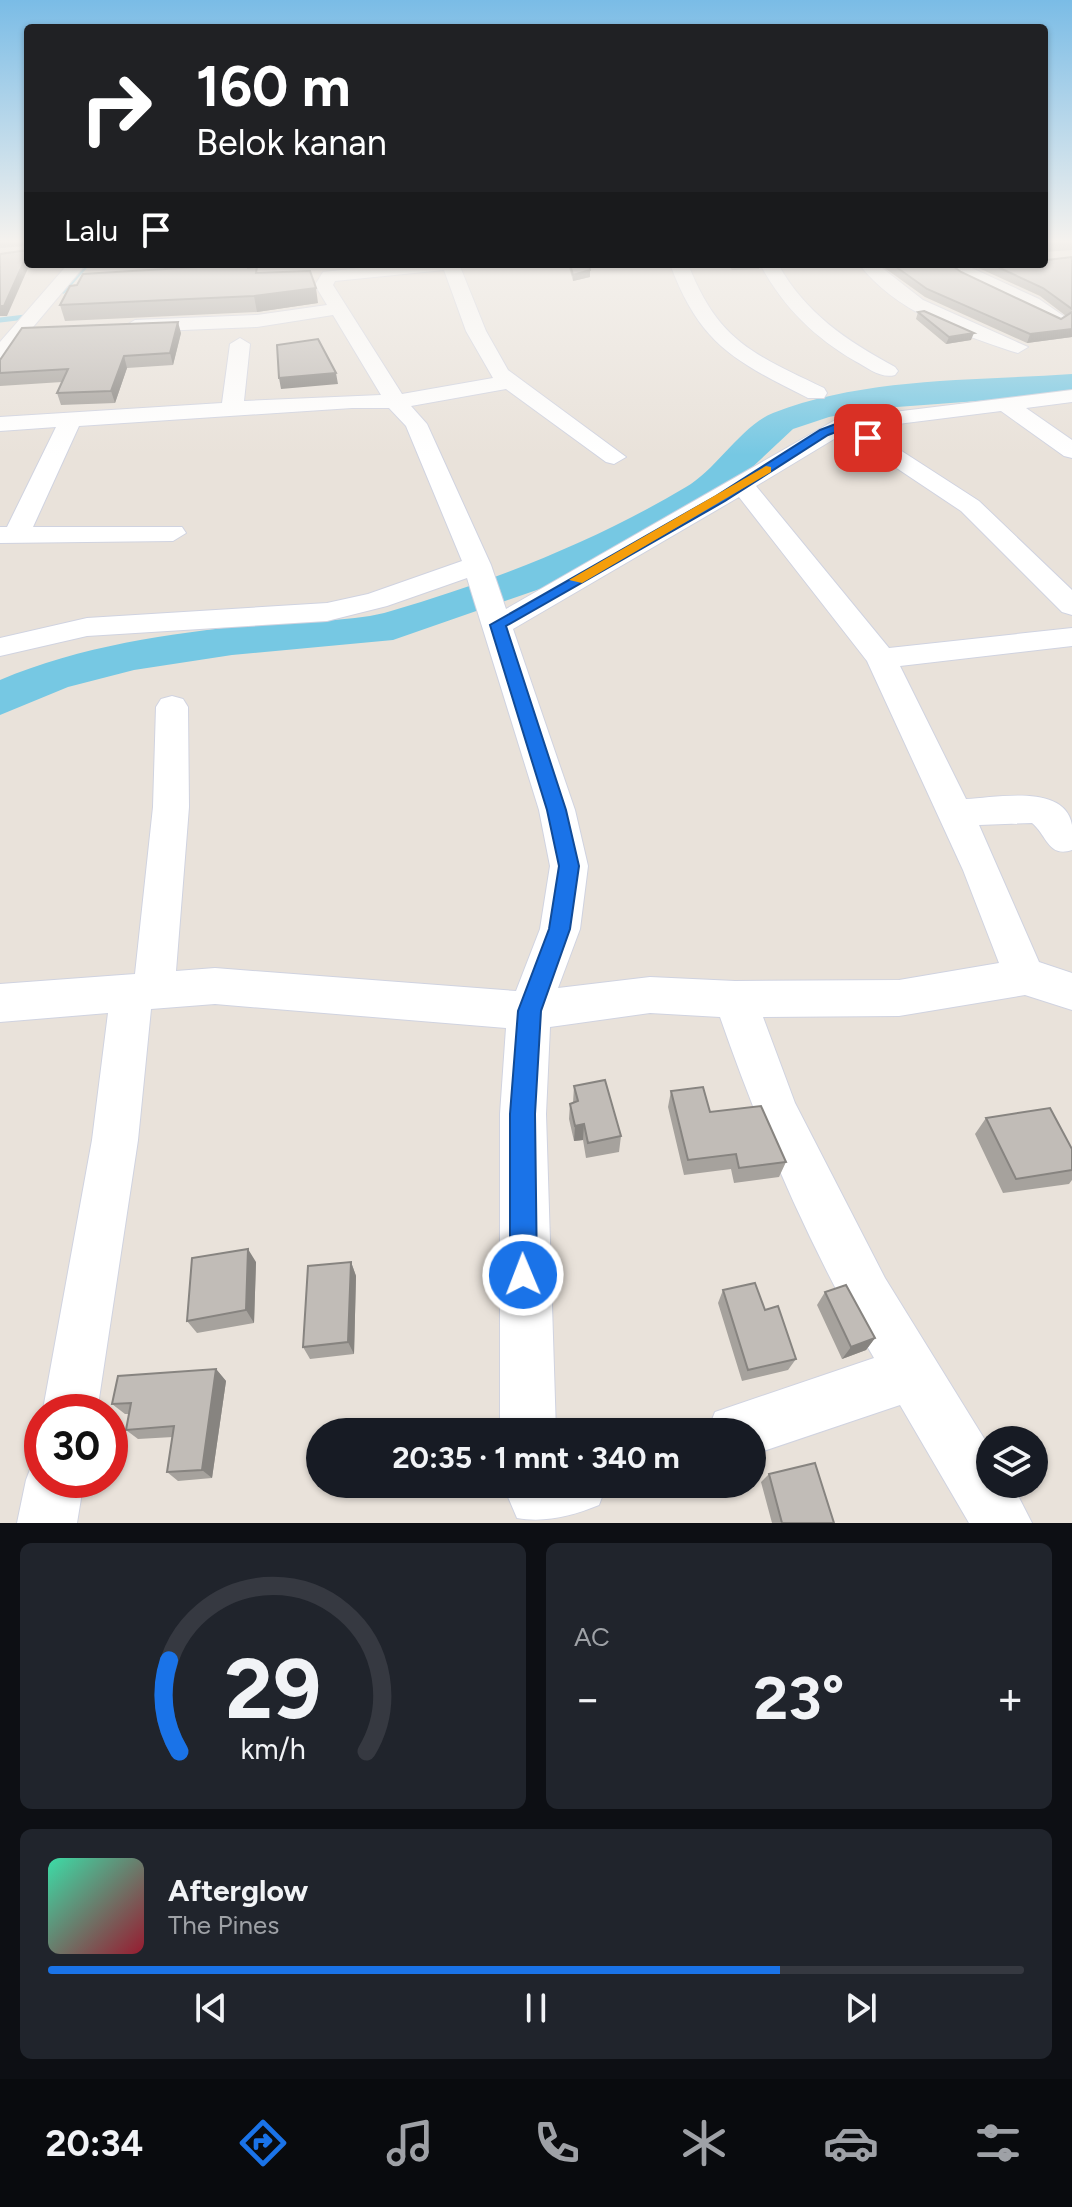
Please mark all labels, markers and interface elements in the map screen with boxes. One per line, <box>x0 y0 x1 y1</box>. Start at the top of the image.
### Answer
text: 160 m <box>196 53 351 120</box>
icon: right <box>64 56 168 160</box>
text: Belok kanan <box>196 121 387 164</box>
icon: arrive <box>134 208 178 252</box>
text: Lalu <box>64 212 118 249</box>
pin <box>834 404 902 472</box>
icon: arrive <box>846 416 890 460</box>
position arrow <box>481 1233 565 1317</box>
speed limit sign: 30 <box>24 1394 128 1498</box>
map controls <box>976 1426 1048 1498</box>
button: layers <box>976 1426 1048 1498</box>
text: 20:35 · 1 mnt · 340 m <box>392 1439 680 1476</box>
text: AC <box>574 1621 610 1653</box>
text: 29 <box>225 1639 321 1739</box>
text: 23° <box>754 1662 844 1734</box>
text: − <box>574 1672 601 1725</box>
text: + <box>997 1672 1024 1725</box>
text: km/h <box>240 1732 306 1766</box>
text: Afterglow <box>168 1872 308 1909</box>
text: The Pines <box>168 1909 279 1941</box>
icon: previous <box>189 1986 233 2030</box>
icon: pause <box>514 1986 558 2030</box>
icon: next <box>839 1986 883 2030</box>
icon: directions <box>235 2115 291 2171</box>
icon: music <box>382 2115 438 2171</box>
icon: phone <box>529 2115 585 2171</box>
icon: climate <box>676 2115 732 2171</box>
icon: car <box>823 2115 879 2171</box>
icon: filters <box>970 2115 1026 2171</box>
text: 20:34 <box>46 2122 143 2165</box>

